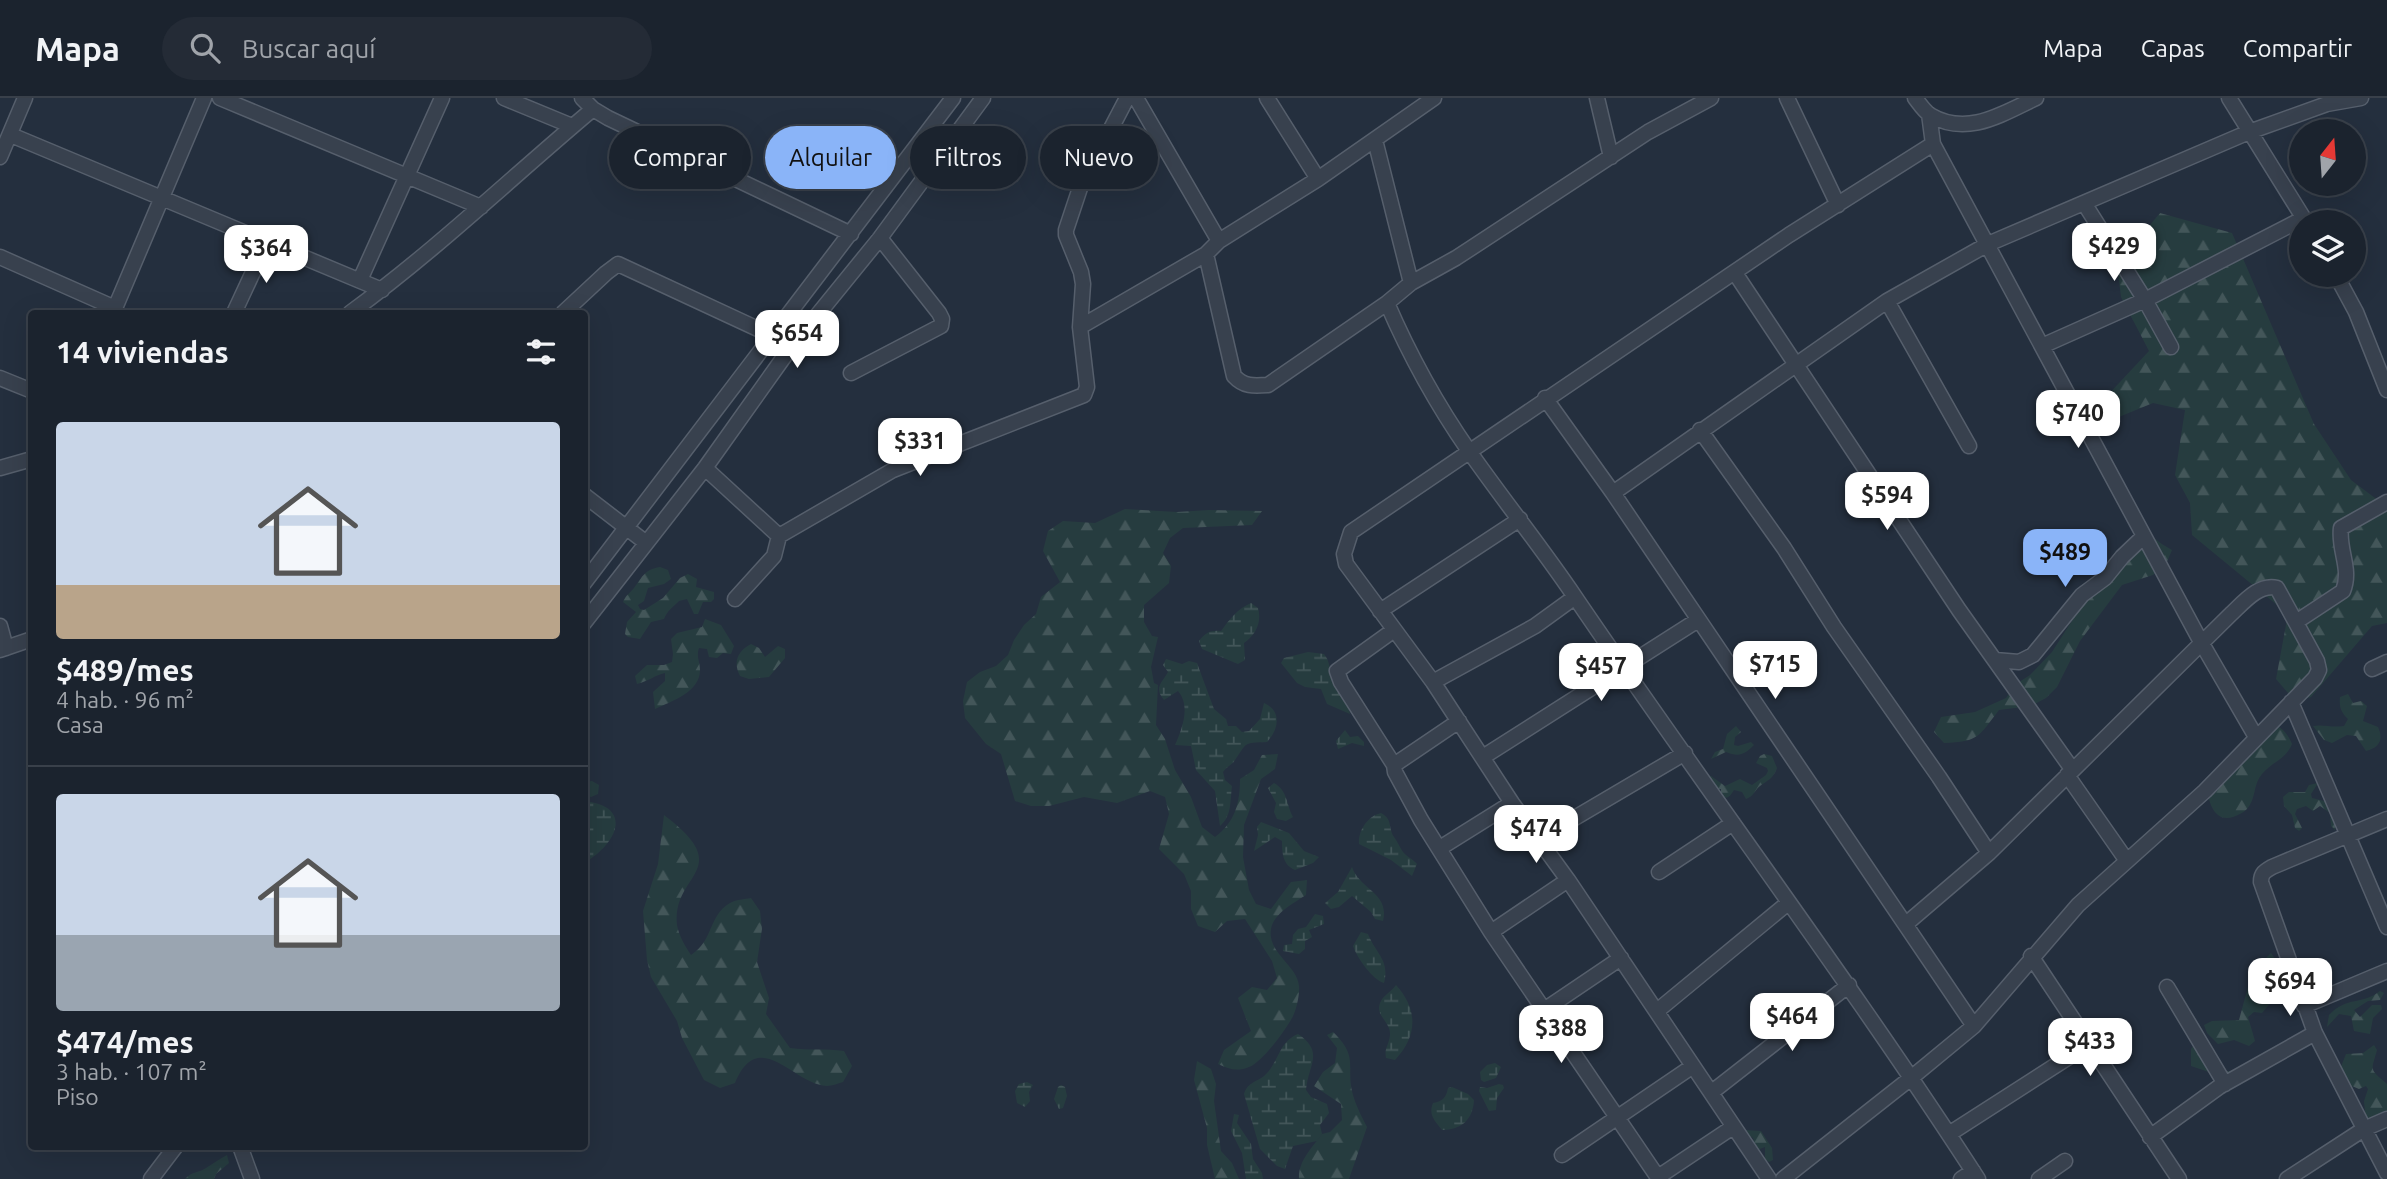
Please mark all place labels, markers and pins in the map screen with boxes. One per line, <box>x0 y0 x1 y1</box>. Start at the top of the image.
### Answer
pin: $429 <box>2073 223 2155 283</box>
pin: $364 <box>225 226 307 285</box>
pin: $654 <box>756 310 838 370</box>
pin: $740 <box>2037 390 2119 450</box>
pin: $331 <box>879 418 961 478</box>
pin: $594 <box>1846 472 1928 532</box>
pin: $489 <box>2024 530 2106 589</box>
pin: $715 <box>1734 642 1816 701</box>
pin: $457 <box>1560 644 1642 703</box>
pin: $474 <box>1495 806 1577 865</box>
pin: $694 <box>2249 958 2331 1018</box>
pin: $464 <box>1751 993 1833 1053</box>
pin: $388 <box>1520 1006 1602 1065</box>
pin: $433 <box>2049 1018 2131 1078</box>

